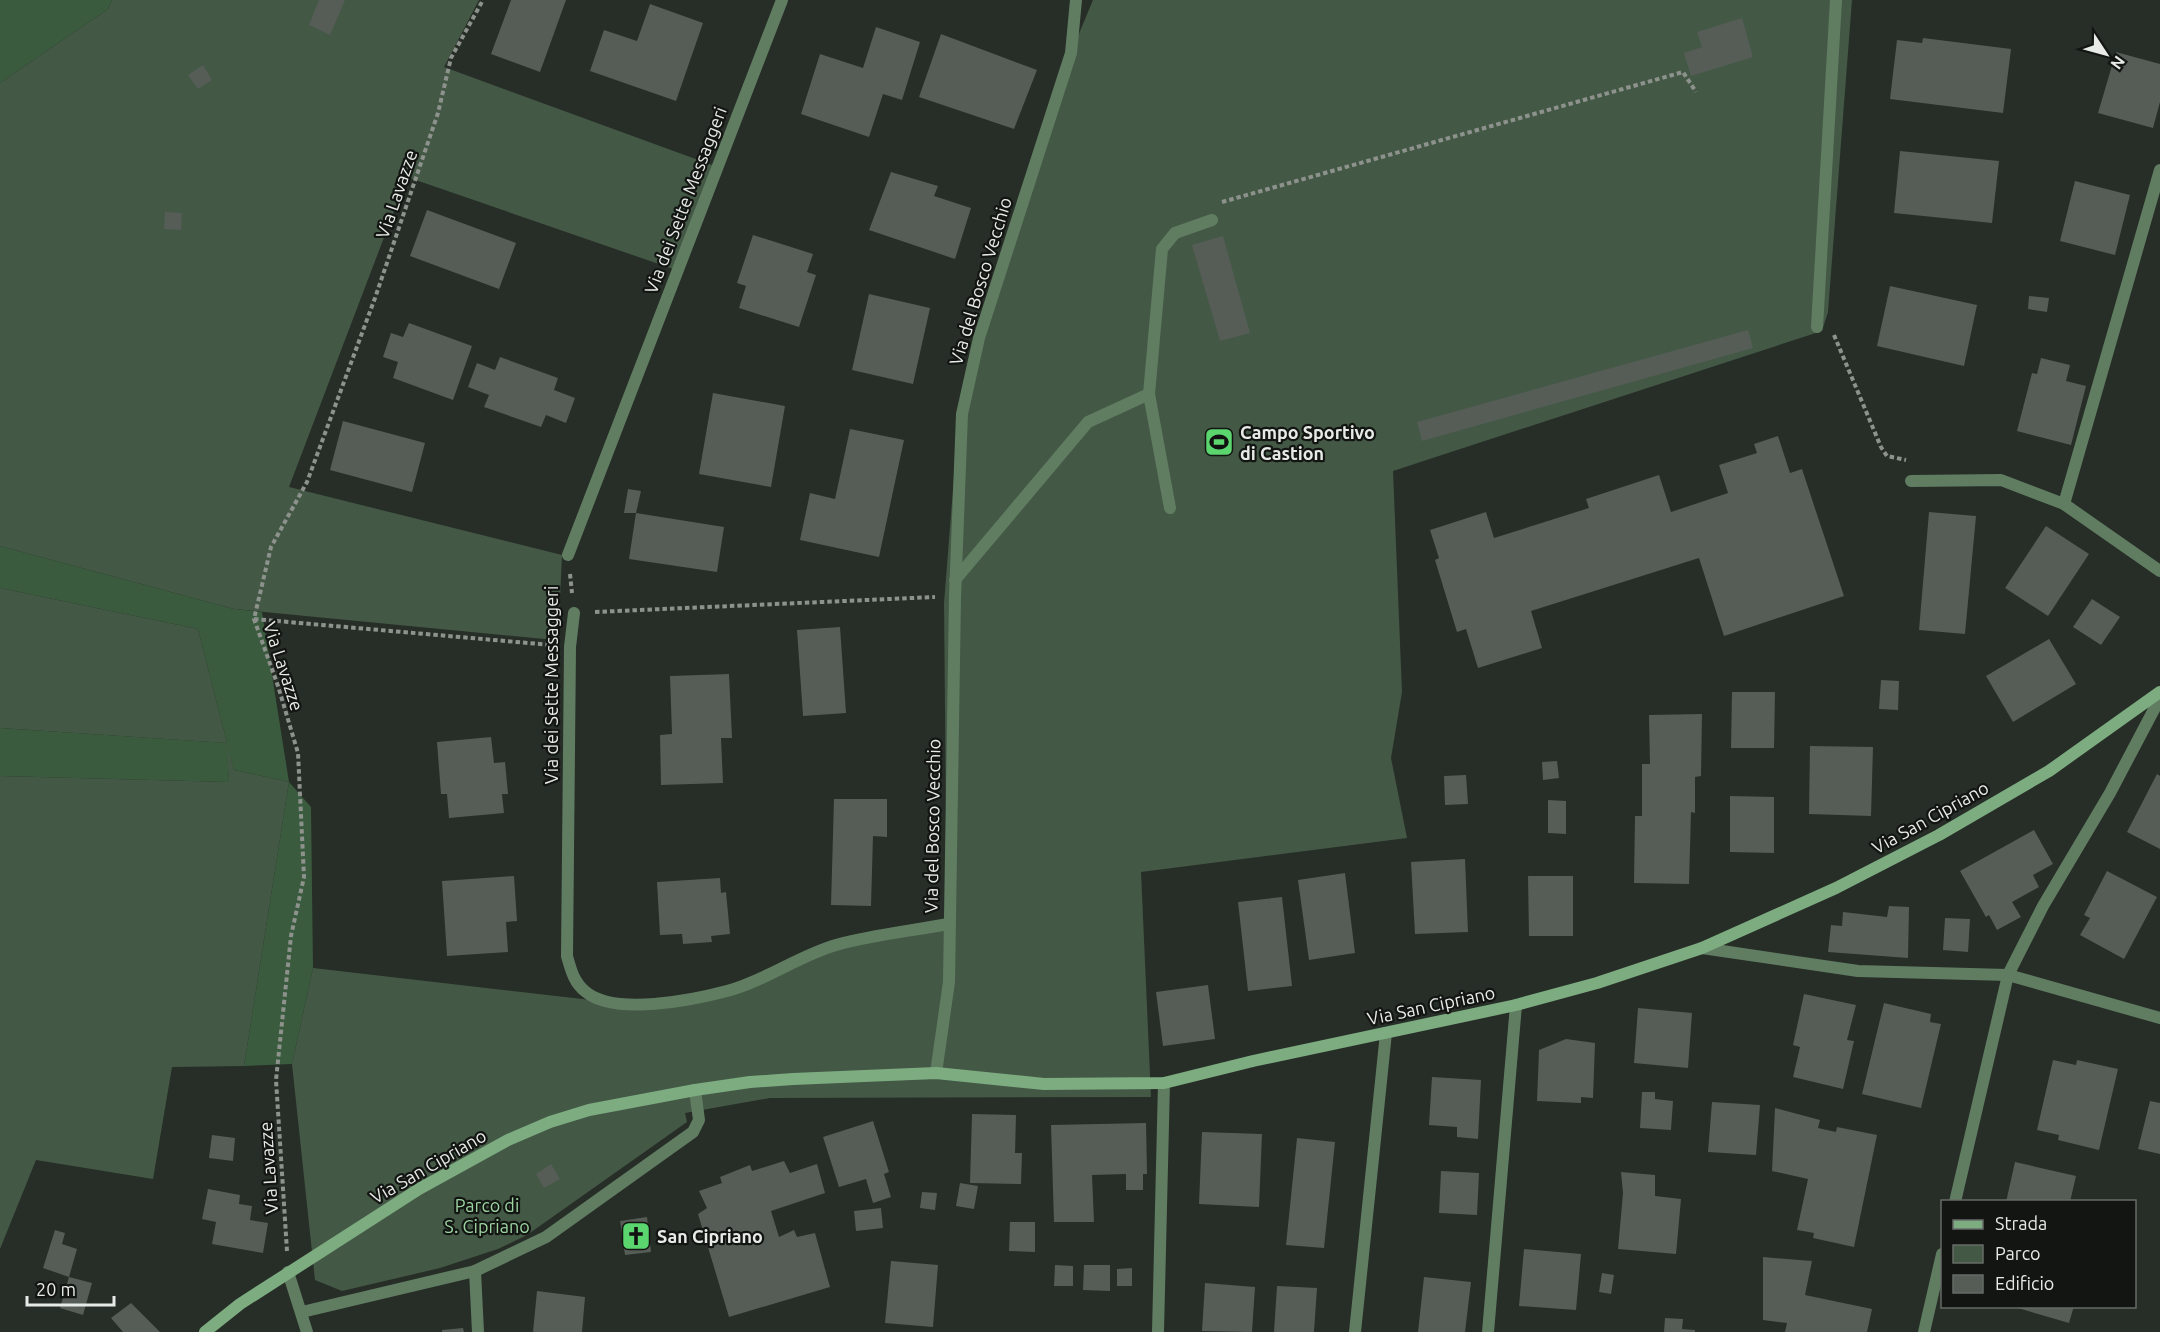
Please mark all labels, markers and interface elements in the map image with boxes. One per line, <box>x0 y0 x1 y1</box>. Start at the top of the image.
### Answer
north arrow <box>2076 24 2136 84</box>
text: N <box>2107 53 2129 73</box>
street label: Via dei Sette Messaggeri <box>640 104 730 296</box>
street label: Via Lavazze <box>371 147 421 241</box>
street label: Via del Bosco Vecchio <box>945 195 1015 367</box>
place label: Campo Sportivo di Castion <box>1240 422 1375 463</box>
sports icon: Campo Sportivo di Castion <box>1203 426 1235 458</box>
street label: Via dei Sette Messaggeri <box>541 586 561 784</box>
street label: Via Lavazze <box>260 619 308 713</box>
street label: Via del Bosco Vecchio <box>920 739 944 913</box>
street label: Via San Cipriano <box>1868 777 1992 857</box>
street label: Via San Cipriano <box>1365 982 1497 1028</box>
street label: Via Lavazze <box>255 1121 281 1215</box>
street label: Via San Cipriano <box>367 1125 489 1207</box>
park label: Parco di S. Cipriano <box>444 1195 530 1236</box>
legend <box>1941 1200 2136 1308</box>
text: Strada <box>1995 1213 2047 1233</box>
church icon: San Cipriano <box>620 1220 652 1252</box>
place label: San Cipriano <box>657 1226 763 1246</box>
text: Parco <box>1995 1243 2041 1263</box>
scale bar <box>27 1269 114 1307</box>
text: Edificio <box>1995 1273 2054 1293</box>
text: 20 m <box>36 1279 76 1299</box>

